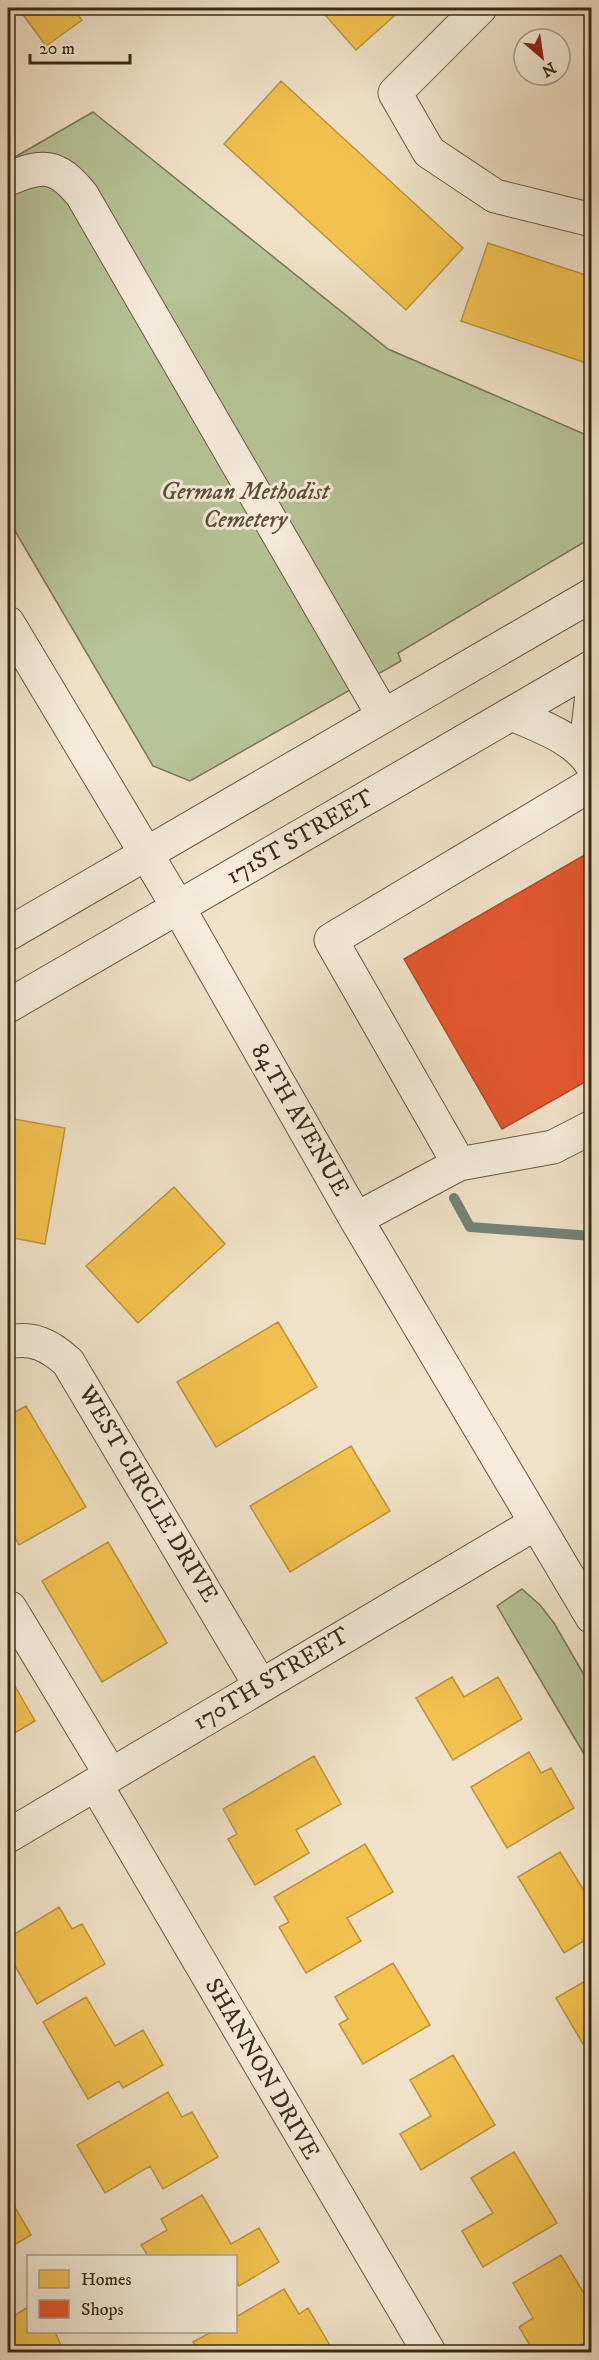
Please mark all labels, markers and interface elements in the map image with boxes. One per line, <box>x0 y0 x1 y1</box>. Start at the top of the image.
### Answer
scale bar <box>30 27 130 65</box>
north arrow <box>512 27 572 87</box>
text: 20 m <box>39 38 75 60</box>
text: N <box>538 57 559 81</box>
park label: German Methodist Cemetery <box>161 477 331 535</box>
street label: 171ST STREET <box>221 783 379 891</box>
street label: 84TH AVENUE <box>244 1038 356 1202</box>
street label: WEST CIRCLE DRIVE <box>71 1379 225 1608</box>
street label: 170TH STREET <box>188 1621 354 1737</box>
street label: SHANNON DRIVE <box>198 1973 326 2165</box>
legend <box>27 2255 237 2333</box>
text: Homes <box>81 2269 132 2291</box>
text: Shops <box>81 2299 124 2321</box>

